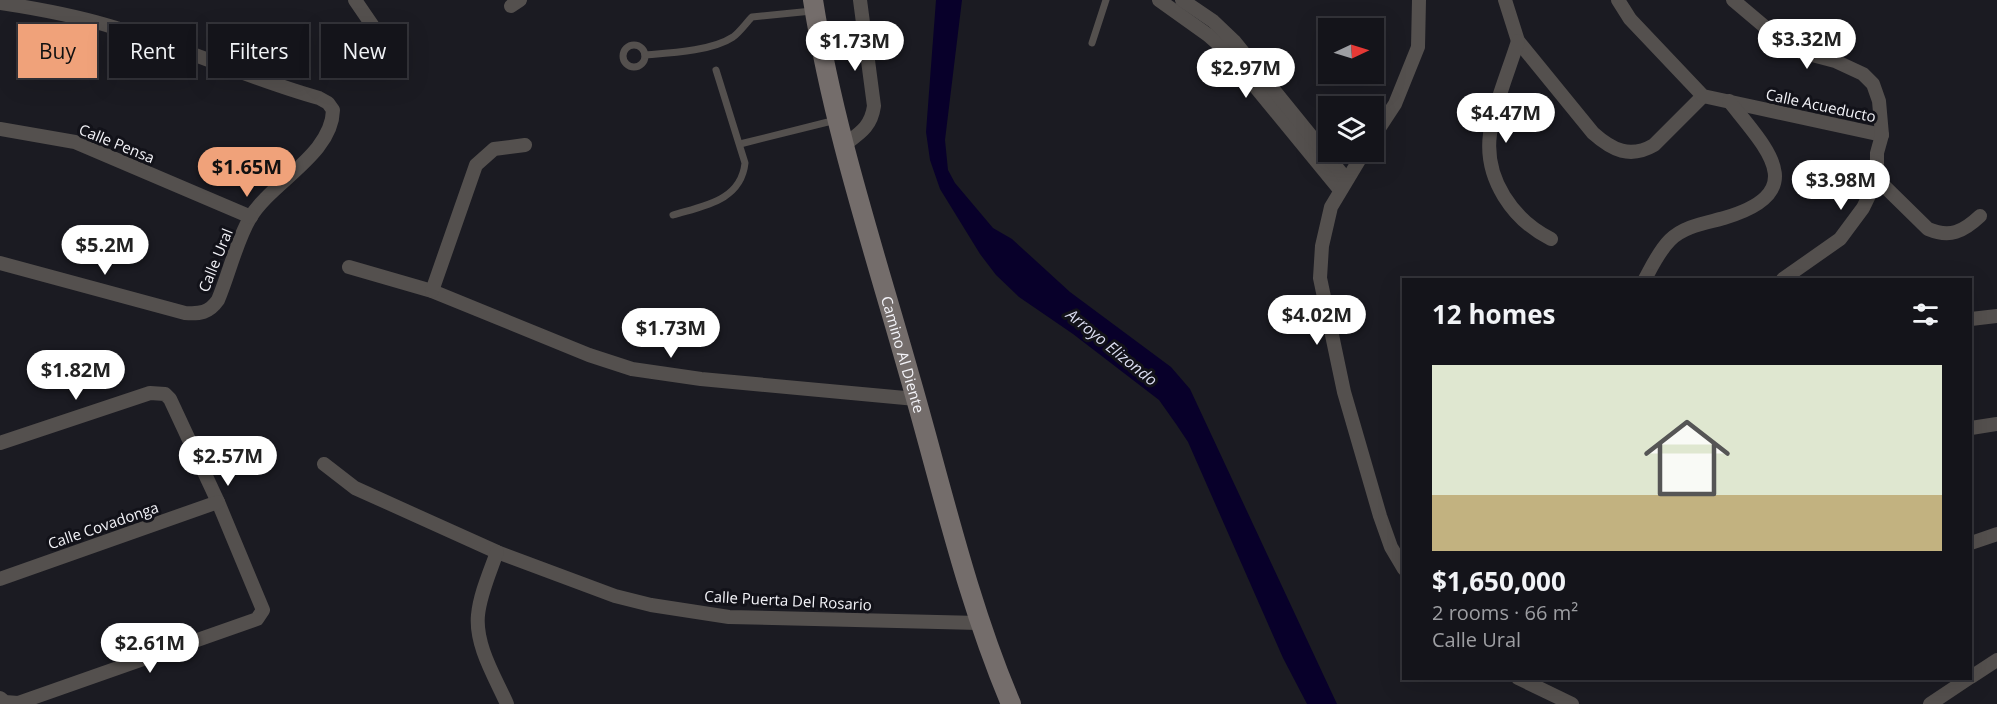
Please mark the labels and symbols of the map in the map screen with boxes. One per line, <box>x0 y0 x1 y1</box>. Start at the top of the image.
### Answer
north arrow <box>1318 18 1384 84</box>
pin: $3.32M <box>1758 19 1856 70</box>
pin: $1.73M <box>806 21 904 72</box>
pin: $2.97M <box>1197 48 1295 99</box>
street label: Calle Acueducto <box>1764 84 1878 126</box>
pin: $4.47M <box>1457 93 1555 144</box>
street label: Calle Pensa <box>76 119 158 167</box>
pin: $1.65M <box>198 147 296 198</box>
pin: $3.98M <box>1792 160 1890 211</box>
pin: $5.2M <box>63 225 147 276</box>
street label: Calle Ural <box>193 225 237 295</box>
street label: Camino Al Diente <box>877 294 930 415</box>
pin: $4.02M <box>1268 295 1366 346</box>
water label: Arroyo Elizondo <box>1061 303 1162 391</box>
pin: $1.73M <box>622 308 720 359</box>
pin: $1.82M <box>27 350 125 401</box>
pin: $2.57M <box>179 436 277 487</box>
street label: Calle Covadonga <box>45 497 161 553</box>
street label: Calle Puerta Del Rosario <box>704 586 872 614</box>
pin: $2.61M <box>101 623 199 674</box>

